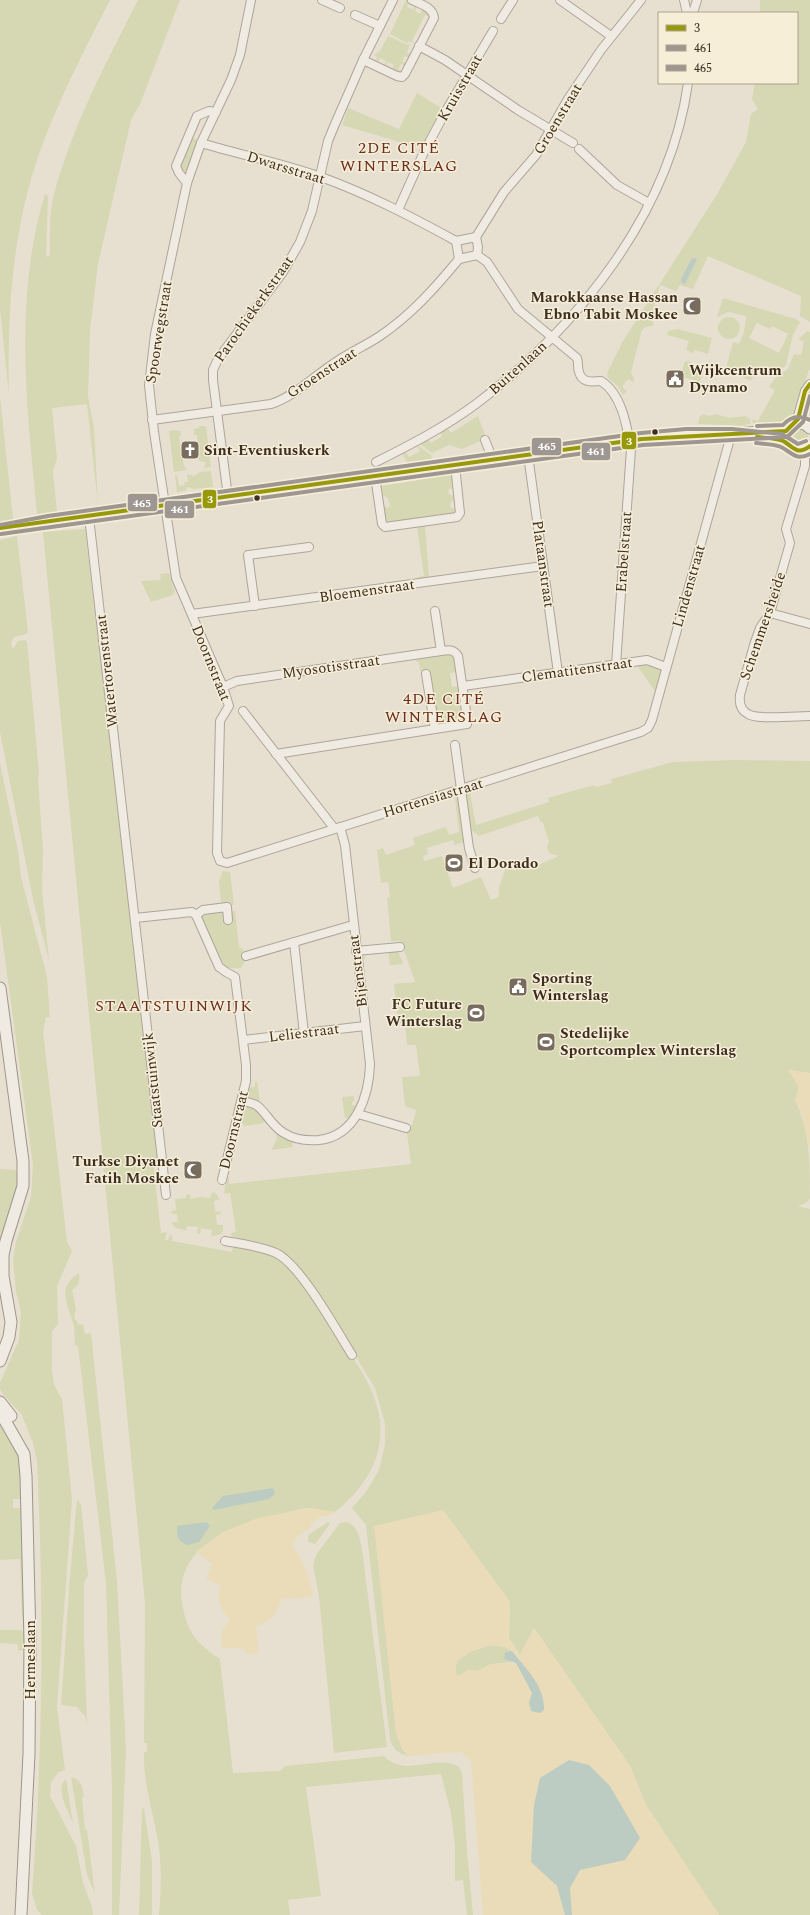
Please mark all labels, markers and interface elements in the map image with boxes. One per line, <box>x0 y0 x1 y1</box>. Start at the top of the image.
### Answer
legend <box>658 12 798 84</box>
text: 3 <box>694 19 700 38</box>
text: 461 <box>694 39 712 58</box>
street label: Kruisstraat <box>432 50 488 126</box>
text: 465 <box>694 59 712 78</box>
street label: Groenstraat <box>528 79 588 159</box>
district label: 2DE CITÉ WINTERSLAG <box>340 136 458 178</box>
street label: Dwarsstraat <box>244 145 328 191</box>
street label: Parochiekerkstraat <box>209 251 299 367</box>
street label: Spoorwegstraat <box>140 279 178 385</box>
place label: Marokkaanse Hassan Ebno Tabit Moskee <box>530 286 678 326</box>
mosque icon: Marokkaanse Hassan Ebno Tabit Moskee <box>681 295 703 317</box>
street label: Buitenlaan <box>484 335 553 401</box>
street label: Groenstraat <box>282 342 362 404</box>
place label: Wijkcentrum Dynamo <box>689 359 782 399</box>
public building icon: Wijkcentrum Dynamo <box>664 368 686 390</box>
unlabelled marker <box>650 427 660 437</box>
line badge: 3 <box>621 431 637 450</box>
text: 3 <box>626 433 632 450</box>
line badge: 465 <box>531 437 562 456</box>
text: 465 <box>538 438 556 455</box>
church icon: Sint-Eventiuskerk <box>179 439 201 461</box>
place label: Sint-Eventiuskerk <box>204 439 330 462</box>
line badge: 461 <box>581 442 611 461</box>
text: 461 <box>587 443 605 460</box>
line badge: 3 <box>202 489 217 509</box>
text: 3 <box>207 491 213 508</box>
line badge: 465 <box>127 493 158 512</box>
unlabelled marker <box>252 493 262 503</box>
text: 465 <box>133 495 151 512</box>
line badge: 461 <box>164 500 195 519</box>
text: 461 <box>171 501 189 518</box>
street label: Erabelstraat <box>610 511 638 593</box>
street label: Plataanstraat <box>525 519 561 609</box>
street label: Lindenstraat <box>666 542 712 630</box>
street label: Schemmersheide <box>734 569 792 683</box>
street label: Bloemenstraat <box>318 573 416 609</box>
street label: Watertorenstraat <box>90 613 124 729</box>
street label: Doornstraat <box>185 621 237 705</box>
street label: Myosotisstraat <box>281 649 381 685</box>
street label: Clematitenstraat <box>520 651 634 689</box>
district label: 4DE CITÉ WINTERSLAG <box>385 687 503 729</box>
street label: Hortensiastraat <box>380 772 486 824</box>
sports icon: El Dorado <box>443 852 465 874</box>
place label: El Dorado <box>468 852 538 875</box>
street label: Bijenstraat <box>342 933 374 1009</box>
place label: Sporting Winterslag <box>532 967 609 1007</box>
public building icon: Sporting Winterslag <box>507 976 529 998</box>
place label: FC Future Winterslag <box>385 993 462 1033</box>
district label: STAATSTUINWIJK <box>95 994 253 1018</box>
sports icon: FC Future Winterslag <box>465 1002 487 1024</box>
street label: Leliestraat <box>267 1017 341 1049</box>
place label: Stedelijke Sportcomplex Winterslag <box>560 1022 736 1062</box>
street label: Staatstuinwijk <box>137 1031 169 1129</box>
sports icon: Stedelijke Sportcomplex Winterslag <box>535 1031 557 1053</box>
street label: Doornstraat <box>213 1088 255 1172</box>
place label: Turkse Diyanet Fatih Moskee <box>72 1150 179 1190</box>
mosque icon: Turkse Diyanet Fatih Moskee <box>182 1159 204 1181</box>
street label: Hermeslaan <box>19 1620 42 1700</box>

